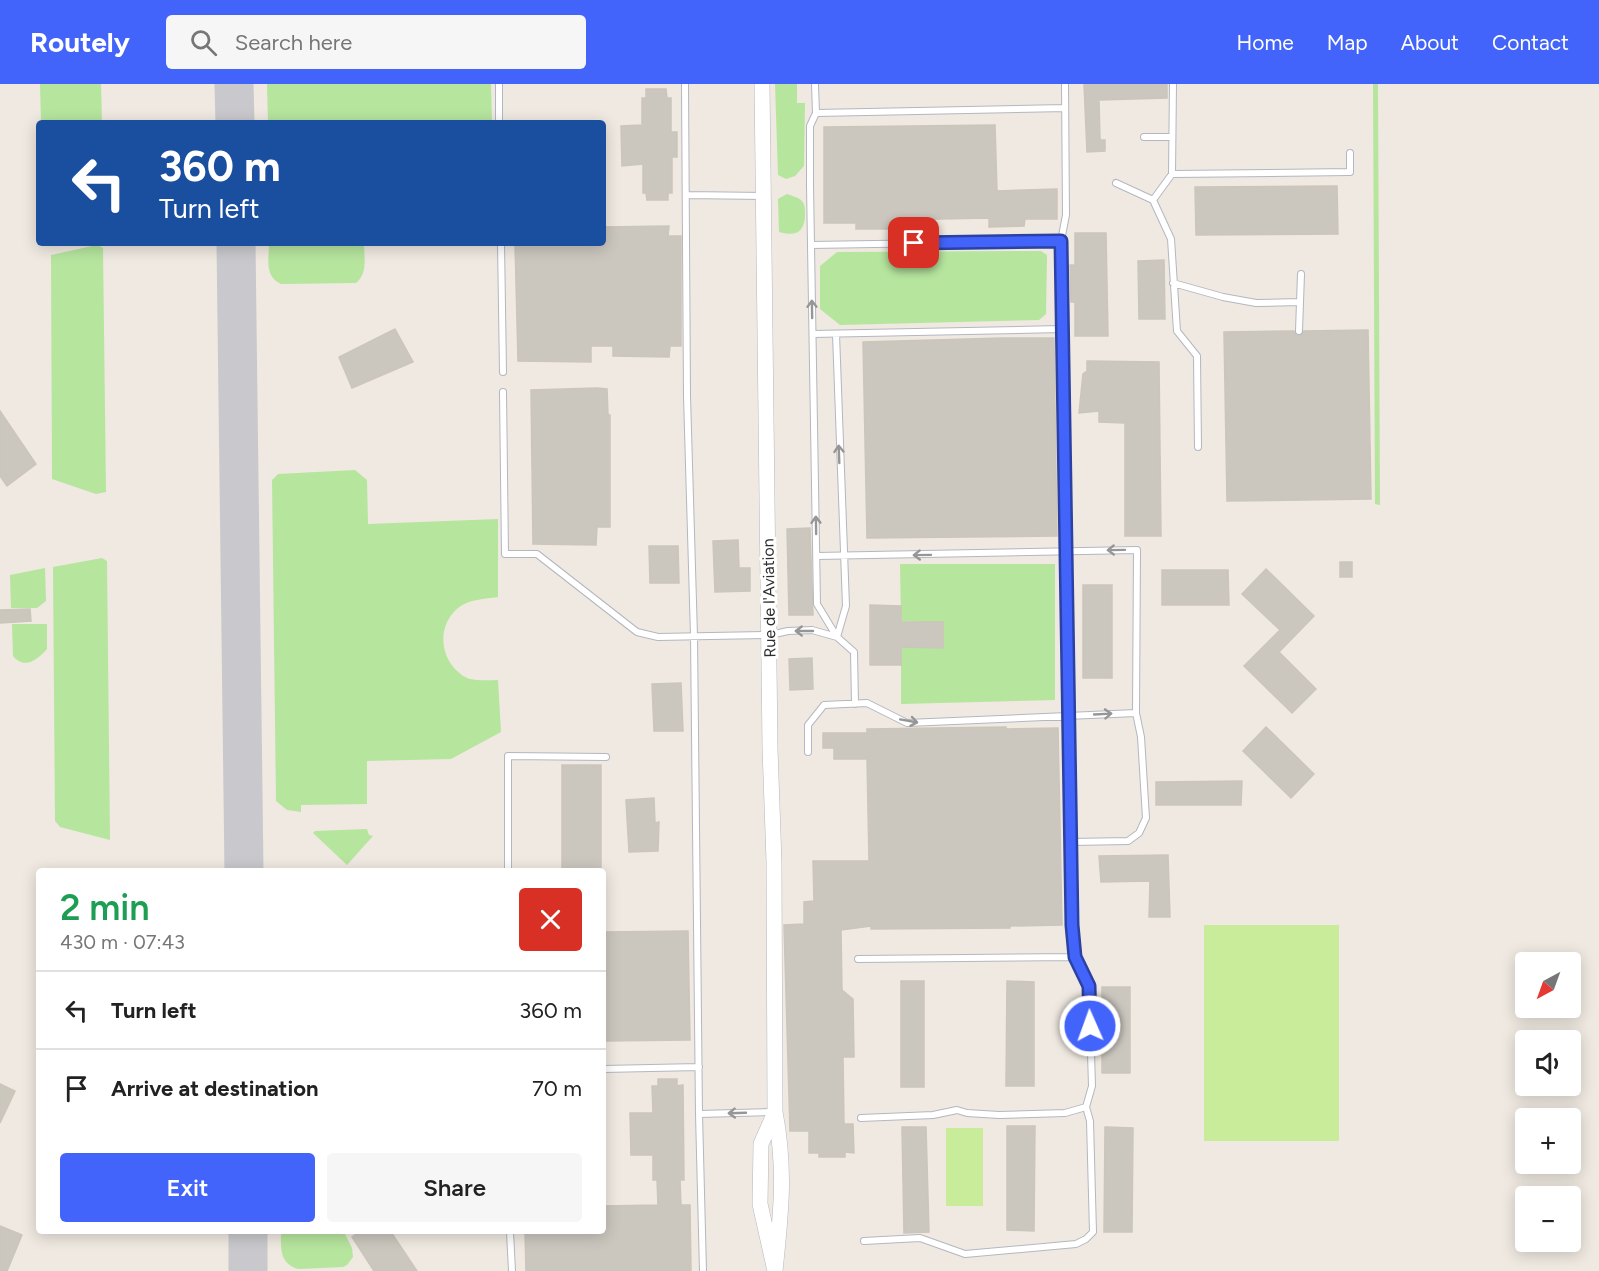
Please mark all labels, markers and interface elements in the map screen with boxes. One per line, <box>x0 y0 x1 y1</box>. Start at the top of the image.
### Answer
search box <box>166 15 586 69</box>
text: Routely <box>30 25 130 59</box>
icon: search <box>187 26 220 59</box>
text: Search here <box>235 29 352 56</box>
text: Home <box>1237 30 1294 55</box>
text: Map <box>1327 30 1368 55</box>
text: About <box>1401 30 1459 55</box>
text: Contact <box>1492 30 1569 55</box>
text: 360 m <box>159 141 281 192</box>
icon: left <box>60 144 138 222</box>
text: Turn left <box>159 192 259 225</box>
pin <box>888 217 939 268</box>
icon: arrive <box>897 226 930 259</box>
one-way arrow <box>806 299 818 319</box>
one-way arrow <box>834 445 845 465</box>
one-way arrow <box>810 515 822 535</box>
street label: Rue de l'Aviation <box>758 538 780 658</box>
one-way arrow <box>1107 545 1127 556</box>
one-way arrow <box>912 549 932 561</box>
one-way arrow <box>794 625 814 637</box>
one-way arrow <box>1093 708 1113 719</box>
one-way arrow <box>899 715 918 726</box>
text: 2 min <box>60 886 150 929</box>
button: close <box>519 888 582 951</box>
text: 430 m · 07:43 <box>60 930 185 954</box>
north arrow <box>1515 952 1581 1018</box>
map controls <box>1515 952 1581 1252</box>
icon: left <box>60 994 93 1027</box>
position arrow <box>1058 994 1122 1058</box>
text: Turn left <box>111 997 197 1024</box>
text: 360 m <box>519 997 582 1024</box>
button: sound <box>1515 1030 1581 1096</box>
icon: arrive <box>60 1072 93 1105</box>
text: Arrive at destination <box>111 1075 319 1102</box>
text: 70 m <box>532 1075 582 1102</box>
one-way arrow <box>728 1107 748 1119</box>
button: + <box>1515 1108 1581 1174</box>
button: Exit <box>60 1153 315 1222</box>
button: Share <box>327 1153 582 1222</box>
button: − <box>1515 1186 1581 1252</box>

